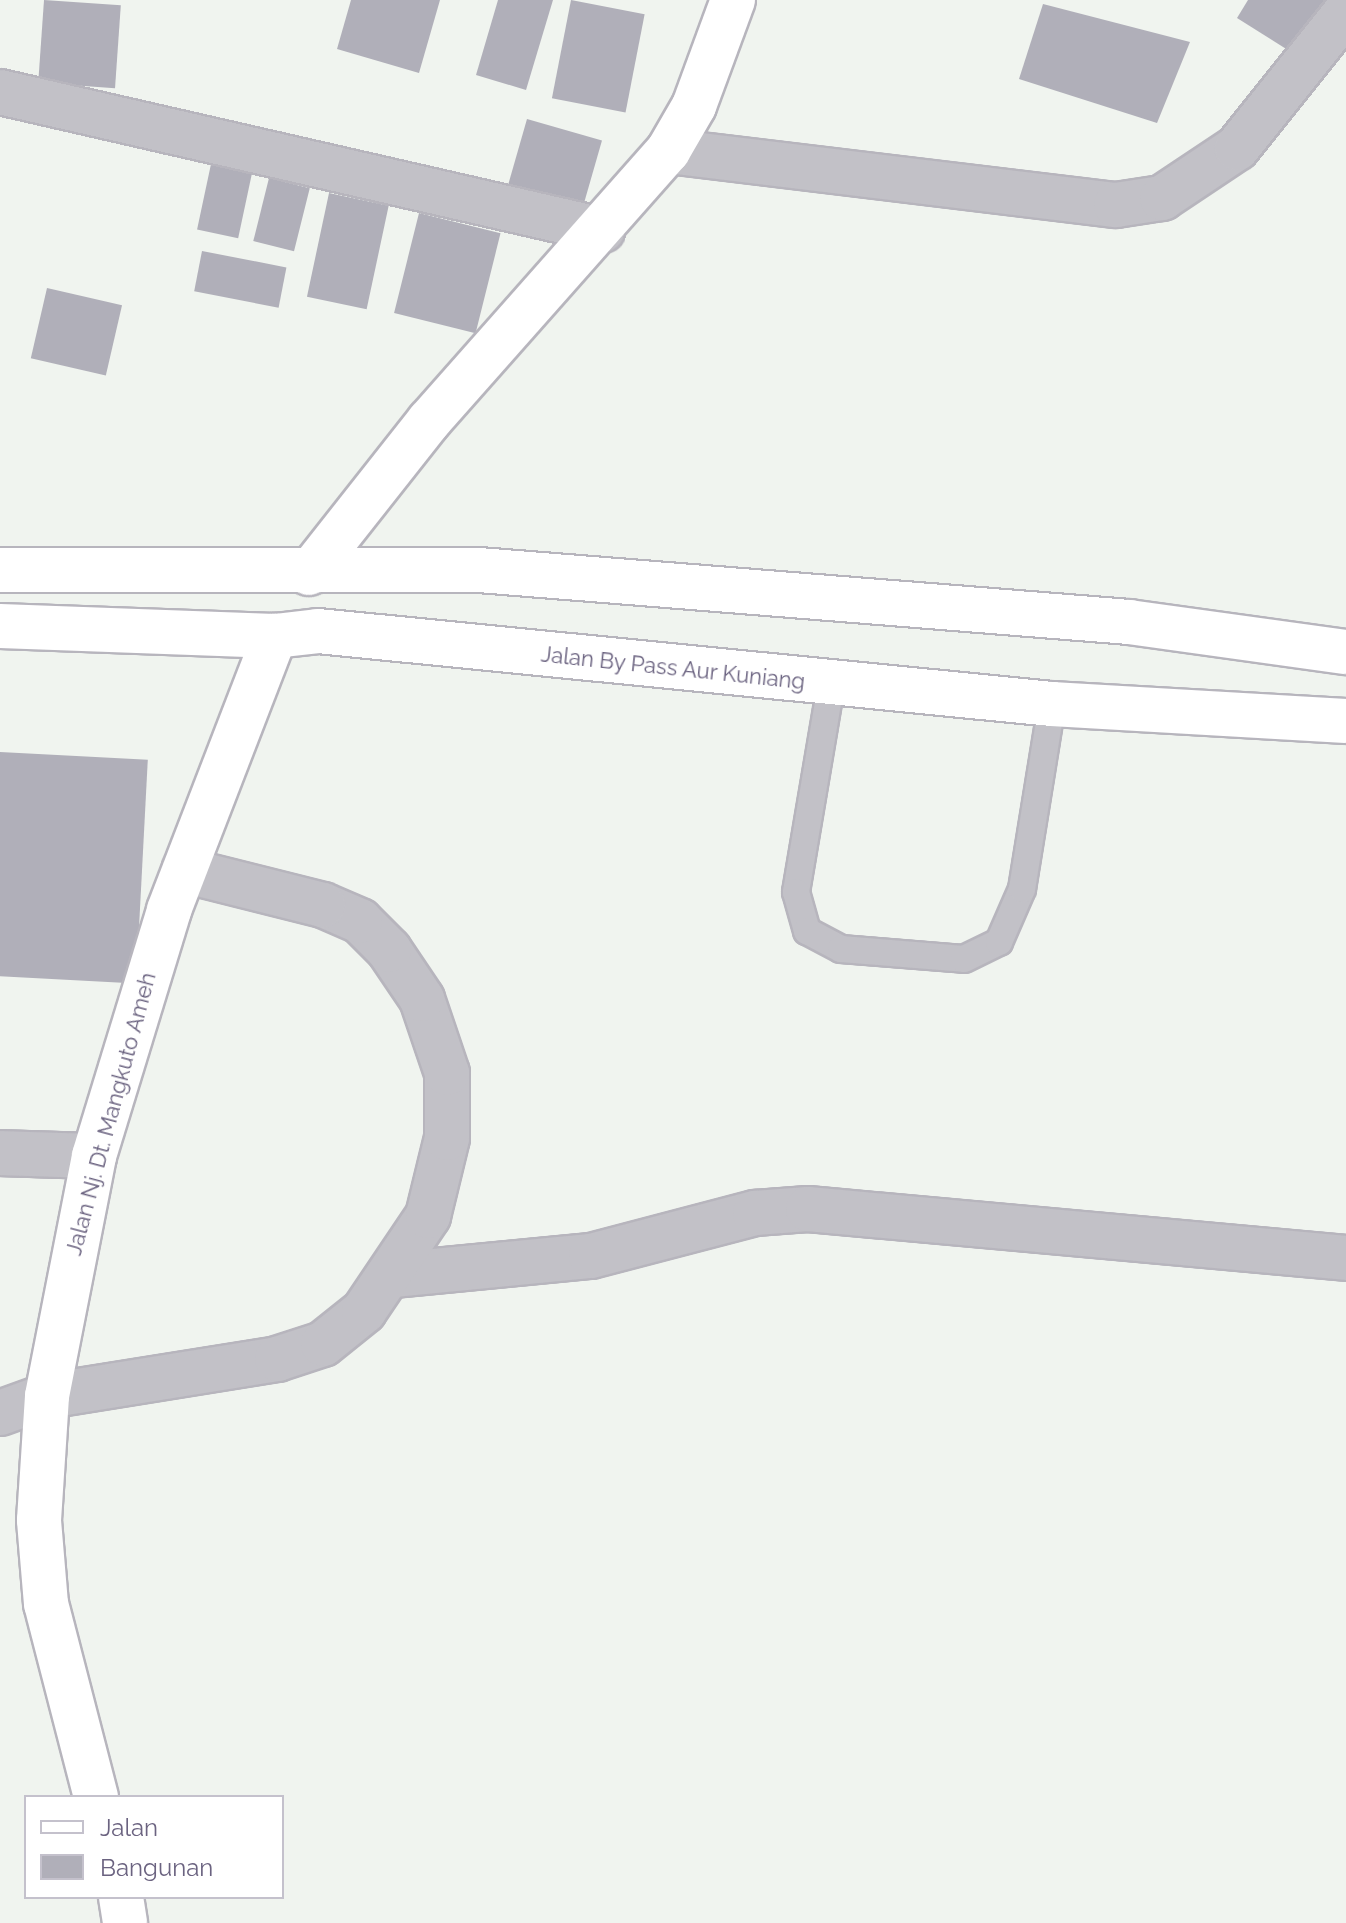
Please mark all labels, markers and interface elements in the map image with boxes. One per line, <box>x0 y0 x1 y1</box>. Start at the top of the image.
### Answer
street label: Jalan By Pass Aur Kuniang <box>539 641 807 695</box>
street label: Jalan Nj. Dt. Mangkuto Ameh <box>60 969 162 1259</box>
legend <box>24 1795 284 1899</box>
text: Jalan <box>100 1813 158 1842</box>
text: Bangunan <box>100 1853 213 1882</box>

